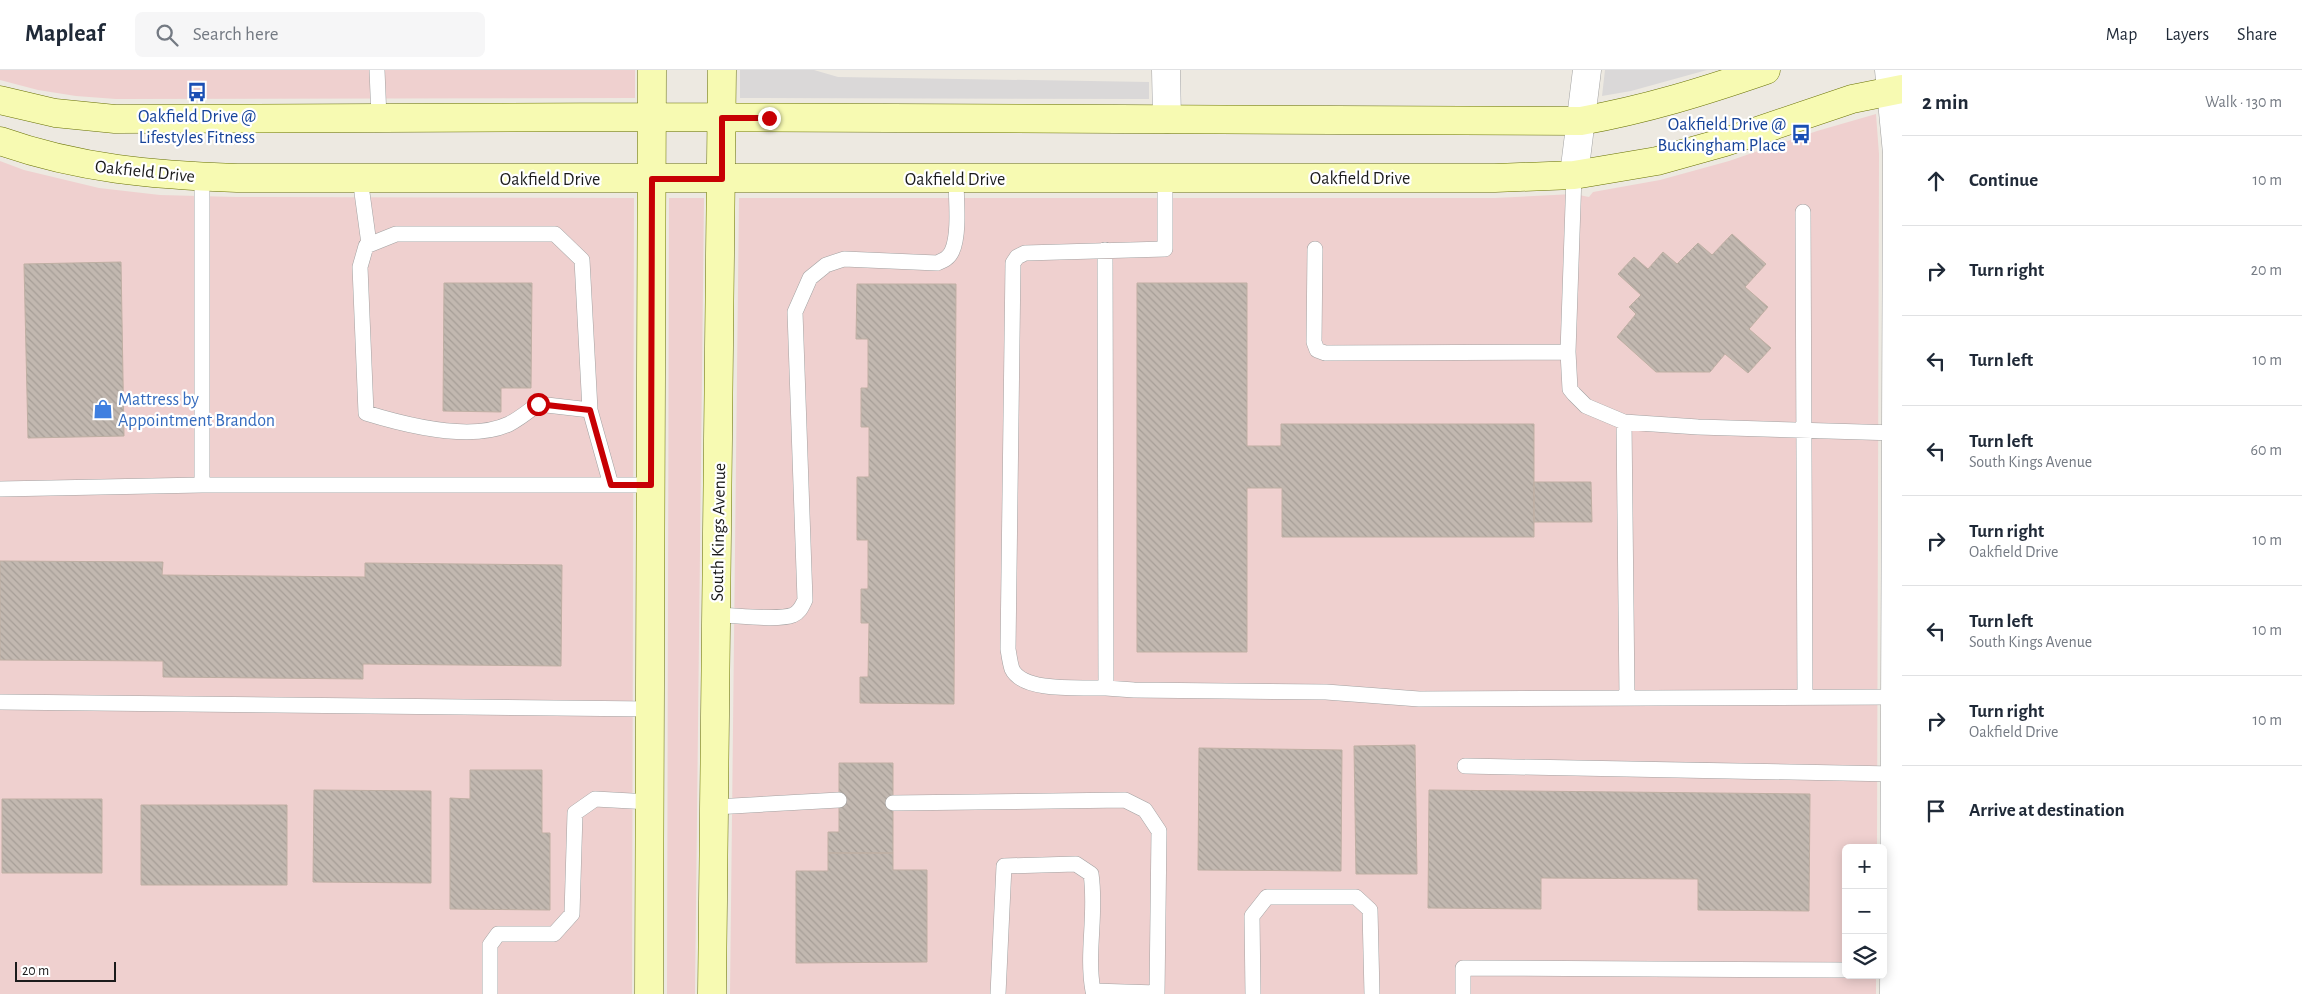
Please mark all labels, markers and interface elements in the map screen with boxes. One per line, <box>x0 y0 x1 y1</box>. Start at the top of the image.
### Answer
search box <box>135 12 485 57</box>
icon: search <box>153 21 181 49</box>
text: Mapleaf <box>25 22 105 46</box>
text: Search here <box>193 25 279 44</box>
text: Map <box>2106 26 2137 44</box>
text: Layers <box>2165 26 2209 44</box>
text: Share <box>2237 26 2277 44</box>
bus stop icon: Oakfield Drive @ Lifestyles Fitness <box>186 81 208 103</box>
text: 2 min <box>1922 92 1969 113</box>
text: Walk · 130 m <box>2205 94 2282 110</box>
route end <box>758 107 781 130</box>
place label: Oakfield Drive @ Lifestyles Fitness <box>138 108 256 147</box>
place label: Oakfield Drive @ Buckingham Place <box>1657 116 1786 155</box>
bus stop icon: Oakfield Drive @ Buckingham Place <box>1790 123 1812 145</box>
street label: Oakfield Drive <box>94 158 196 186</box>
icon: ahead <box>1922 167 1950 195</box>
street label: Oakfield Drive <box>1310 170 1410 188</box>
street label: Oakfield Drive <box>500 171 600 189</box>
street label: Oakfield Drive <box>905 171 1005 189</box>
text: Continue <box>1969 171 2038 190</box>
text: 10 m <box>2253 172 2282 188</box>
icon: right <box>1922 257 1950 285</box>
text: Turn right <box>1969 261 2044 280</box>
text: 20 m <box>2251 262 2282 278</box>
icon: left <box>1922 347 1950 375</box>
text: Turn left <box>1969 351 2033 370</box>
text: 10 m <box>2253 352 2282 368</box>
place label: Mattress by Appointment Brandon <box>118 391 275 430</box>
route start <box>527 393 550 416</box>
shop icon: Mattress by Appointment Brandon <box>92 398 114 420</box>
text: Turn left <box>1969 432 2033 451</box>
icon: left <box>1922 437 1950 465</box>
text: 60 m <box>2251 442 2282 458</box>
text: South Kings Avenue <box>1969 454 2092 470</box>
street label: South Kings Avenue <box>709 463 729 601</box>
text: Turn right <box>1969 522 2044 541</box>
icon: right <box>1922 527 1950 555</box>
text: 10 m <box>2253 532 2282 548</box>
text: Oakfield Drive <box>1969 544 2058 560</box>
text: Turn left <box>1969 612 2033 631</box>
icon: left <box>1922 617 1950 645</box>
text: 10 m <box>2253 622 2282 638</box>
text: South Kings Avenue <box>1969 634 2092 650</box>
text: Turn right <box>1969 702 2044 721</box>
icon: right <box>1922 707 1950 735</box>
text: 10 m <box>2253 712 2282 728</box>
text: Oakfield Drive <box>1969 724 2058 740</box>
icon: arrive <box>1922 797 1950 825</box>
text: Arrive at destination <box>1969 801 2125 820</box>
map controls <box>1842 844 1887 979</box>
button: + <box>1842 844 1887 889</box>
button: − <box>1842 889 1887 934</box>
button: layers <box>1842 934 1887 979</box>
scale bar <box>15 959 116 982</box>
text: 20 m <box>22 964 49 978</box>

